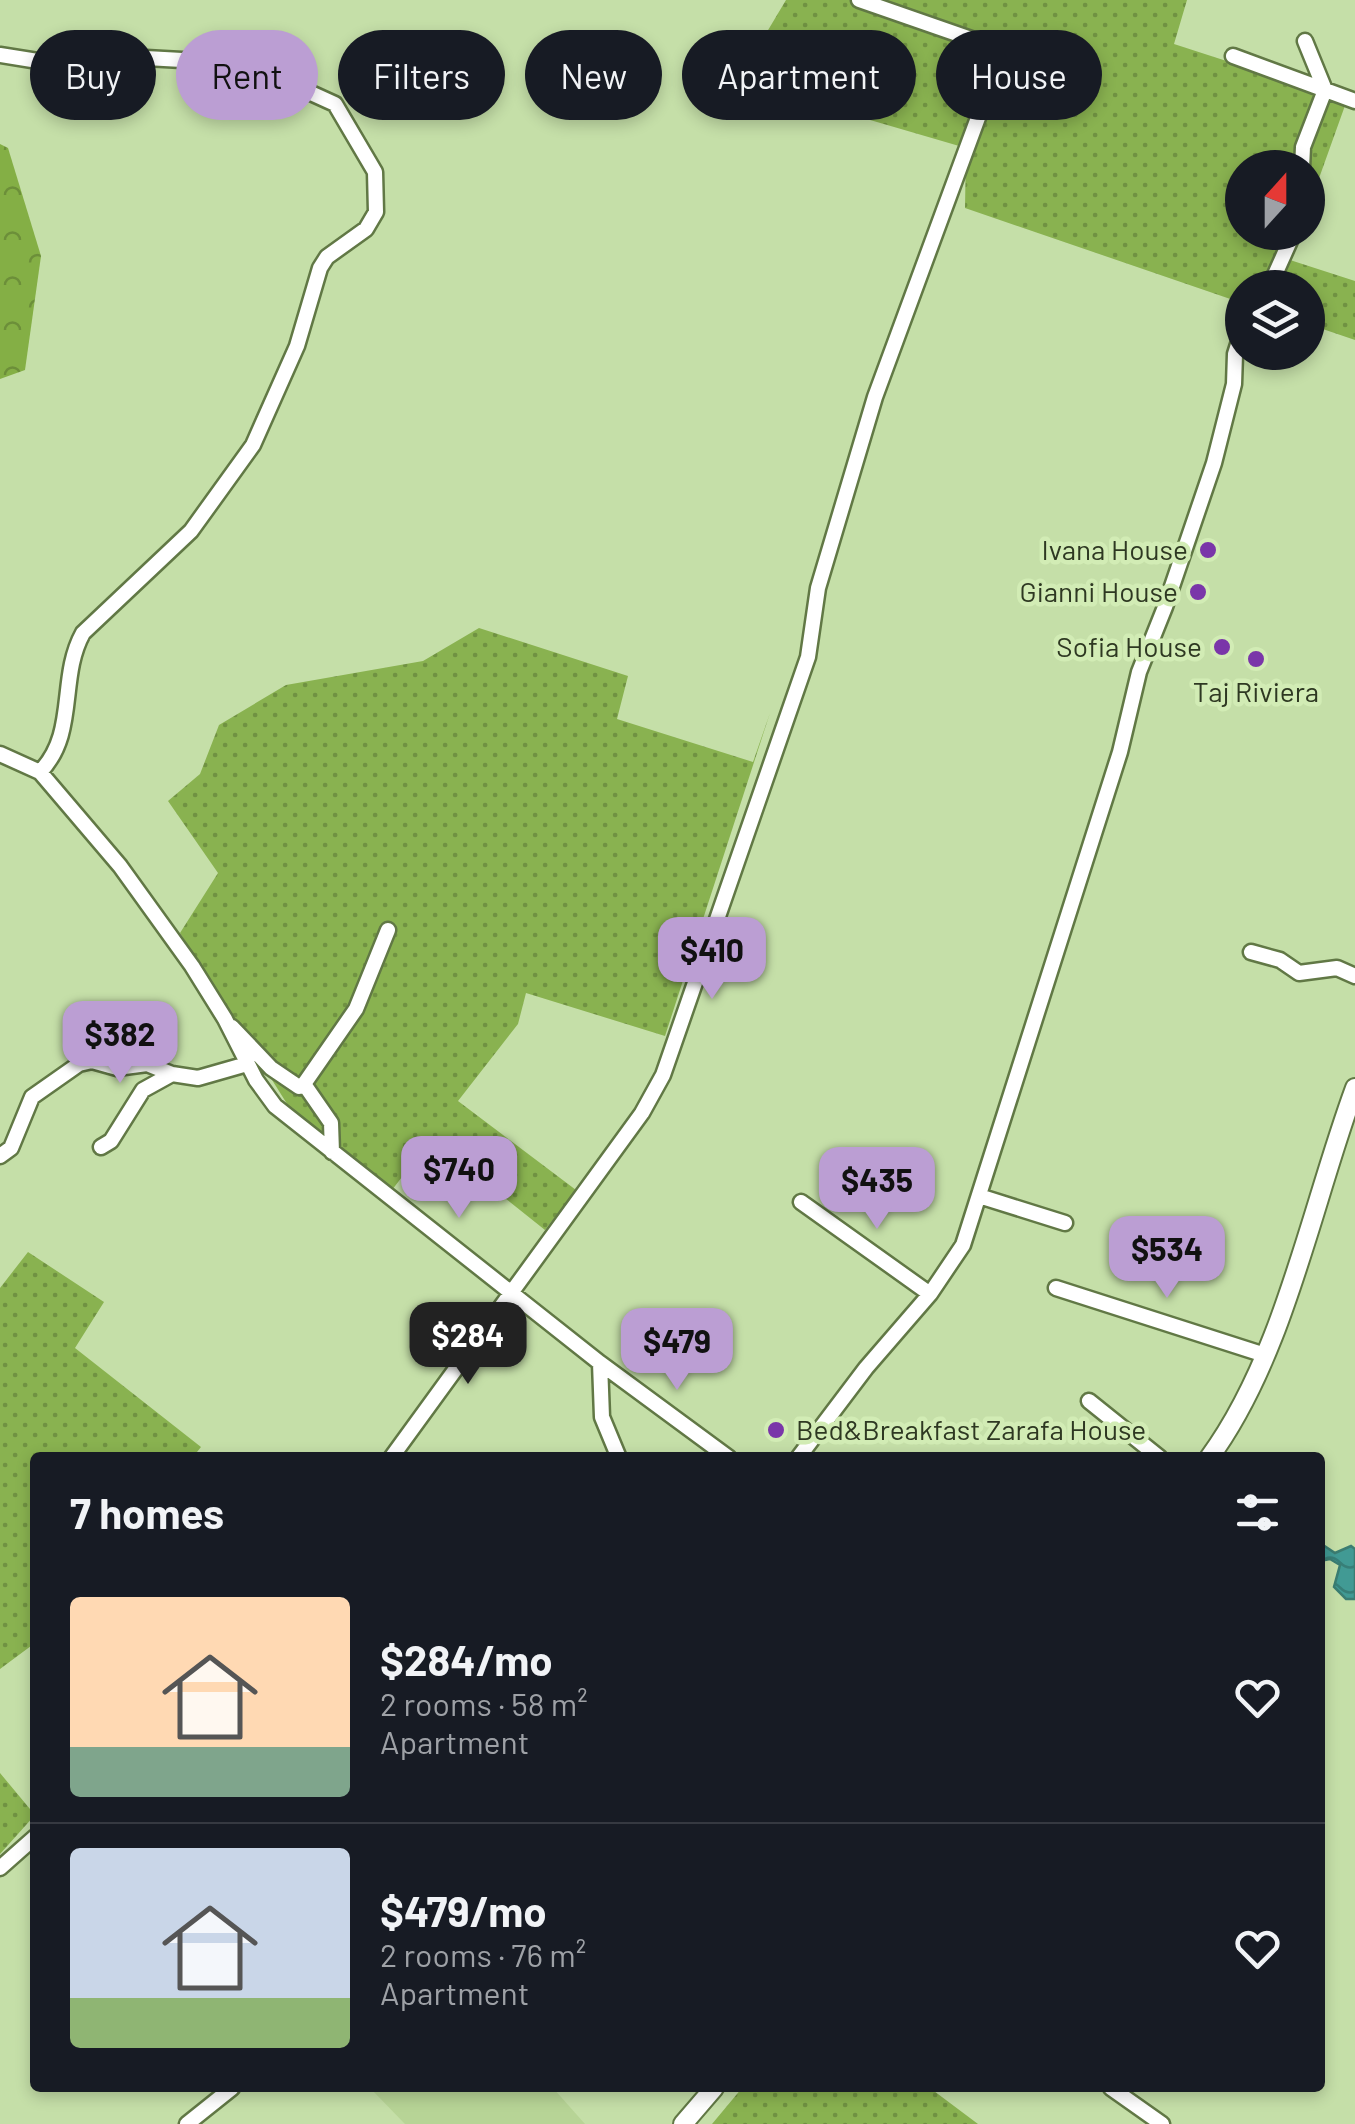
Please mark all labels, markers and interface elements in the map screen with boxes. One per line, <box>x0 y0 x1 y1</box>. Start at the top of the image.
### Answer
chip: Buy <box>30 30 156 120</box>
chip: Rent <box>176 30 318 120</box>
chip: Filters <box>338 30 505 120</box>
chip: New <box>525 30 662 120</box>
chip: Apartment <box>682 30 916 120</box>
chip: House <box>936 30 1102 120</box>
north arrow <box>1225 150 1325 250</box>
map controls <box>1225 150 1325 370</box>
button: layers <box>1225 270 1325 370</box>
place label: Ivana House <box>1041 532 1188 566</box>
marker: Ivana House <box>1197 539 1219 561</box>
place label: Gianni House <box>1019 574 1178 608</box>
marker: Gianni House <box>1187 581 1209 603</box>
place label: Sofia House <box>1056 629 1202 663</box>
marker: Sofia House <box>1211 636 1233 658</box>
marker: Taj Riviera <box>1245 648 1267 670</box>
place label: Taj Riviera <box>1193 674 1319 708</box>
pin: $410 <box>653 917 771 1002</box>
text: $410 <box>680 930 744 968</box>
pin: $382 <box>61 1001 179 1086</box>
text: $382 <box>85 1014 155 1052</box>
pin: $740 <box>400 1136 518 1221</box>
pin: $435 <box>818 1147 936 1232</box>
text: $740 <box>423 1149 495 1187</box>
text: $435 <box>841 1160 913 1198</box>
pin: $534 <box>1108 1216 1226 1301</box>
text: $534 <box>1131 1229 1203 1267</box>
pin: $284 <box>409 1302 527 1387</box>
pin: $479 <box>618 1308 736 1393</box>
text: $284 <box>432 1315 504 1353</box>
text: $479 <box>643 1321 711 1359</box>
place label: Bed&Breakfast Zarafa House <box>796 1412 1146 1446</box>
marker: Bed&Breakfast Zarafa House <box>765 1419 787 1441</box>
icon: filters <box>1230 1485 1285 1540</box>
text: 7 homes <box>70 1487 224 1537</box>
text: $284/mo <box>380 1634 553 1684</box>
icon: home <box>150 1637 270 1757</box>
icon: heart <box>1230 1670 1285 1725</box>
text: 2 rooms · 58 m² <box>380 1684 588 1722</box>
text: Apartment <box>380 1722 529 1760</box>
text: $479/mo <box>380 1885 547 1935</box>
icon: home <box>150 1888 270 2008</box>
icon: heart <box>1230 1921 1285 1976</box>
text: 2 rooms · 76 m² <box>380 1935 586 1973</box>
text: Apartment <box>380 1973 529 2011</box>

